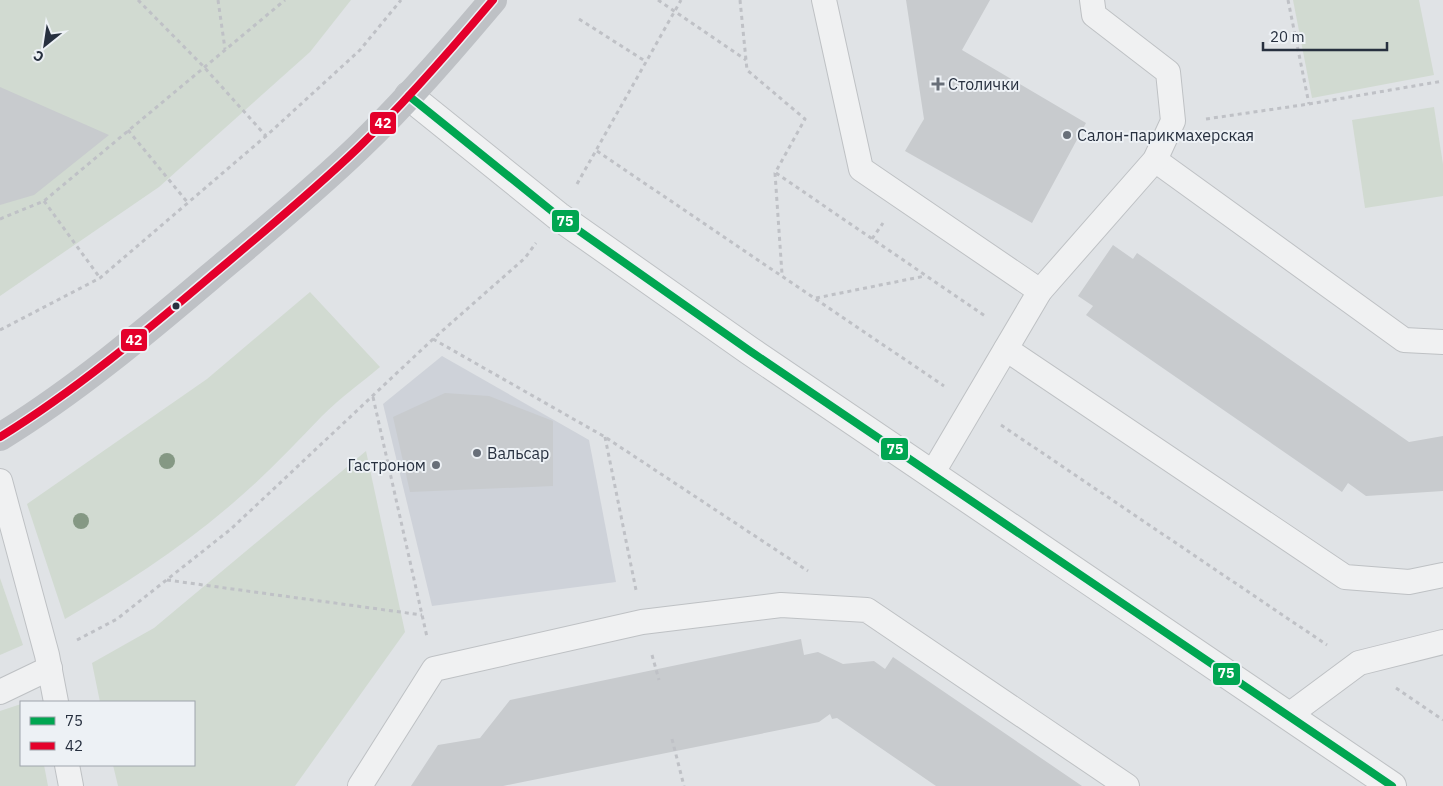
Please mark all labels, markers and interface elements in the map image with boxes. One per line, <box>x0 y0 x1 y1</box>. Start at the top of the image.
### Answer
north arrow <box>20 20 70 70</box>
scale bar <box>1263 20 1387 52</box>
text: 20 m <box>1270 27 1305 46</box>
text: С <box>30 46 47 66</box>
place label: Столички <box>948 74 1019 94</box>
marker: Столички <box>932 78 944 90</box>
line badge: 42 <box>369 111 397 135</box>
text: 42 <box>375 114 391 132</box>
place label: Салон-парикмахерская <box>1077 125 1254 145</box>
marker: Салон-парикмахерская <box>1061 129 1073 141</box>
line badge: 75 <box>551 209 580 233</box>
text: 75 <box>557 212 573 230</box>
unlabelled marker <box>171 301 181 311</box>
line badge: 42 <box>120 328 148 352</box>
text: 42 <box>126 331 142 349</box>
line badge: 75 <box>880 437 909 461</box>
text: 75 <box>887 440 903 458</box>
place label: Вальсар <box>487 443 549 463</box>
marker: Вальсар <box>471 447 483 459</box>
place label: Гастроном <box>347 455 426 475</box>
marker: Гастроном <box>430 459 442 471</box>
line badge: 75 <box>1212 662 1241 686</box>
text: 75 <box>1218 664 1234 682</box>
legend <box>20 701 195 766</box>
text: 75 <box>65 711 83 730</box>
text: 42 <box>65 736 83 755</box>

